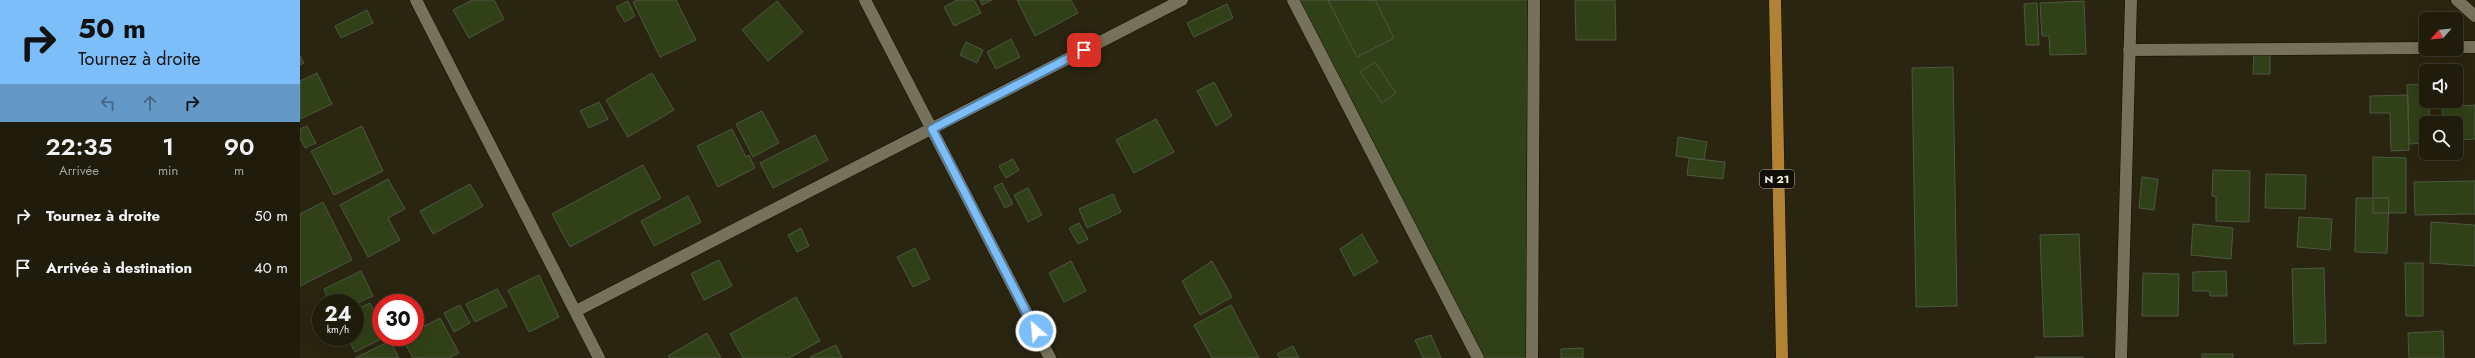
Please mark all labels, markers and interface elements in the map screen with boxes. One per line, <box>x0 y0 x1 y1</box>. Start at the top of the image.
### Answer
text: 50 m <box>78 8 146 49</box>
north arrow <box>2419 12 2463 56</box>
map controls <box>2419 12 2463 160</box>
icon: right <box>12 16 64 68</box>
pin <box>1067 33 1101 67</box>
icon: arrive <box>1073 39 1095 61</box>
text: Tournez à droite <box>78 46 201 72</box>
button: sound <box>2419 64 2463 108</box>
icon: left <box>97 92 119 114</box>
icon: ahead <box>139 92 161 114</box>
icon: right <box>181 92 203 114</box>
button: search <box>2419 116 2463 160</box>
text: 22:35 <box>45 129 112 164</box>
text: 1 <box>162 129 174 164</box>
text: 90 <box>224 129 255 164</box>
text: Arrivée <box>59 161 99 180</box>
text: min <box>158 161 178 180</box>
text: m <box>234 161 244 180</box>
road number: N 21 <box>1760 170 1794 188</box>
icon: right <box>12 205 34 227</box>
text: Tournez à droite <box>46 205 160 227</box>
text: 50 m <box>254 205 288 227</box>
icon: arrive <box>12 257 34 279</box>
text: Arrivée à destination <box>46 257 192 279</box>
text: 40 m <box>254 257 288 279</box>
speed limit sign: 30 <box>372 294 424 346</box>
text: 24 <box>324 300 352 329</box>
position arrow <box>1015 310 1057 352</box>
text: km/h <box>327 322 349 337</box>

